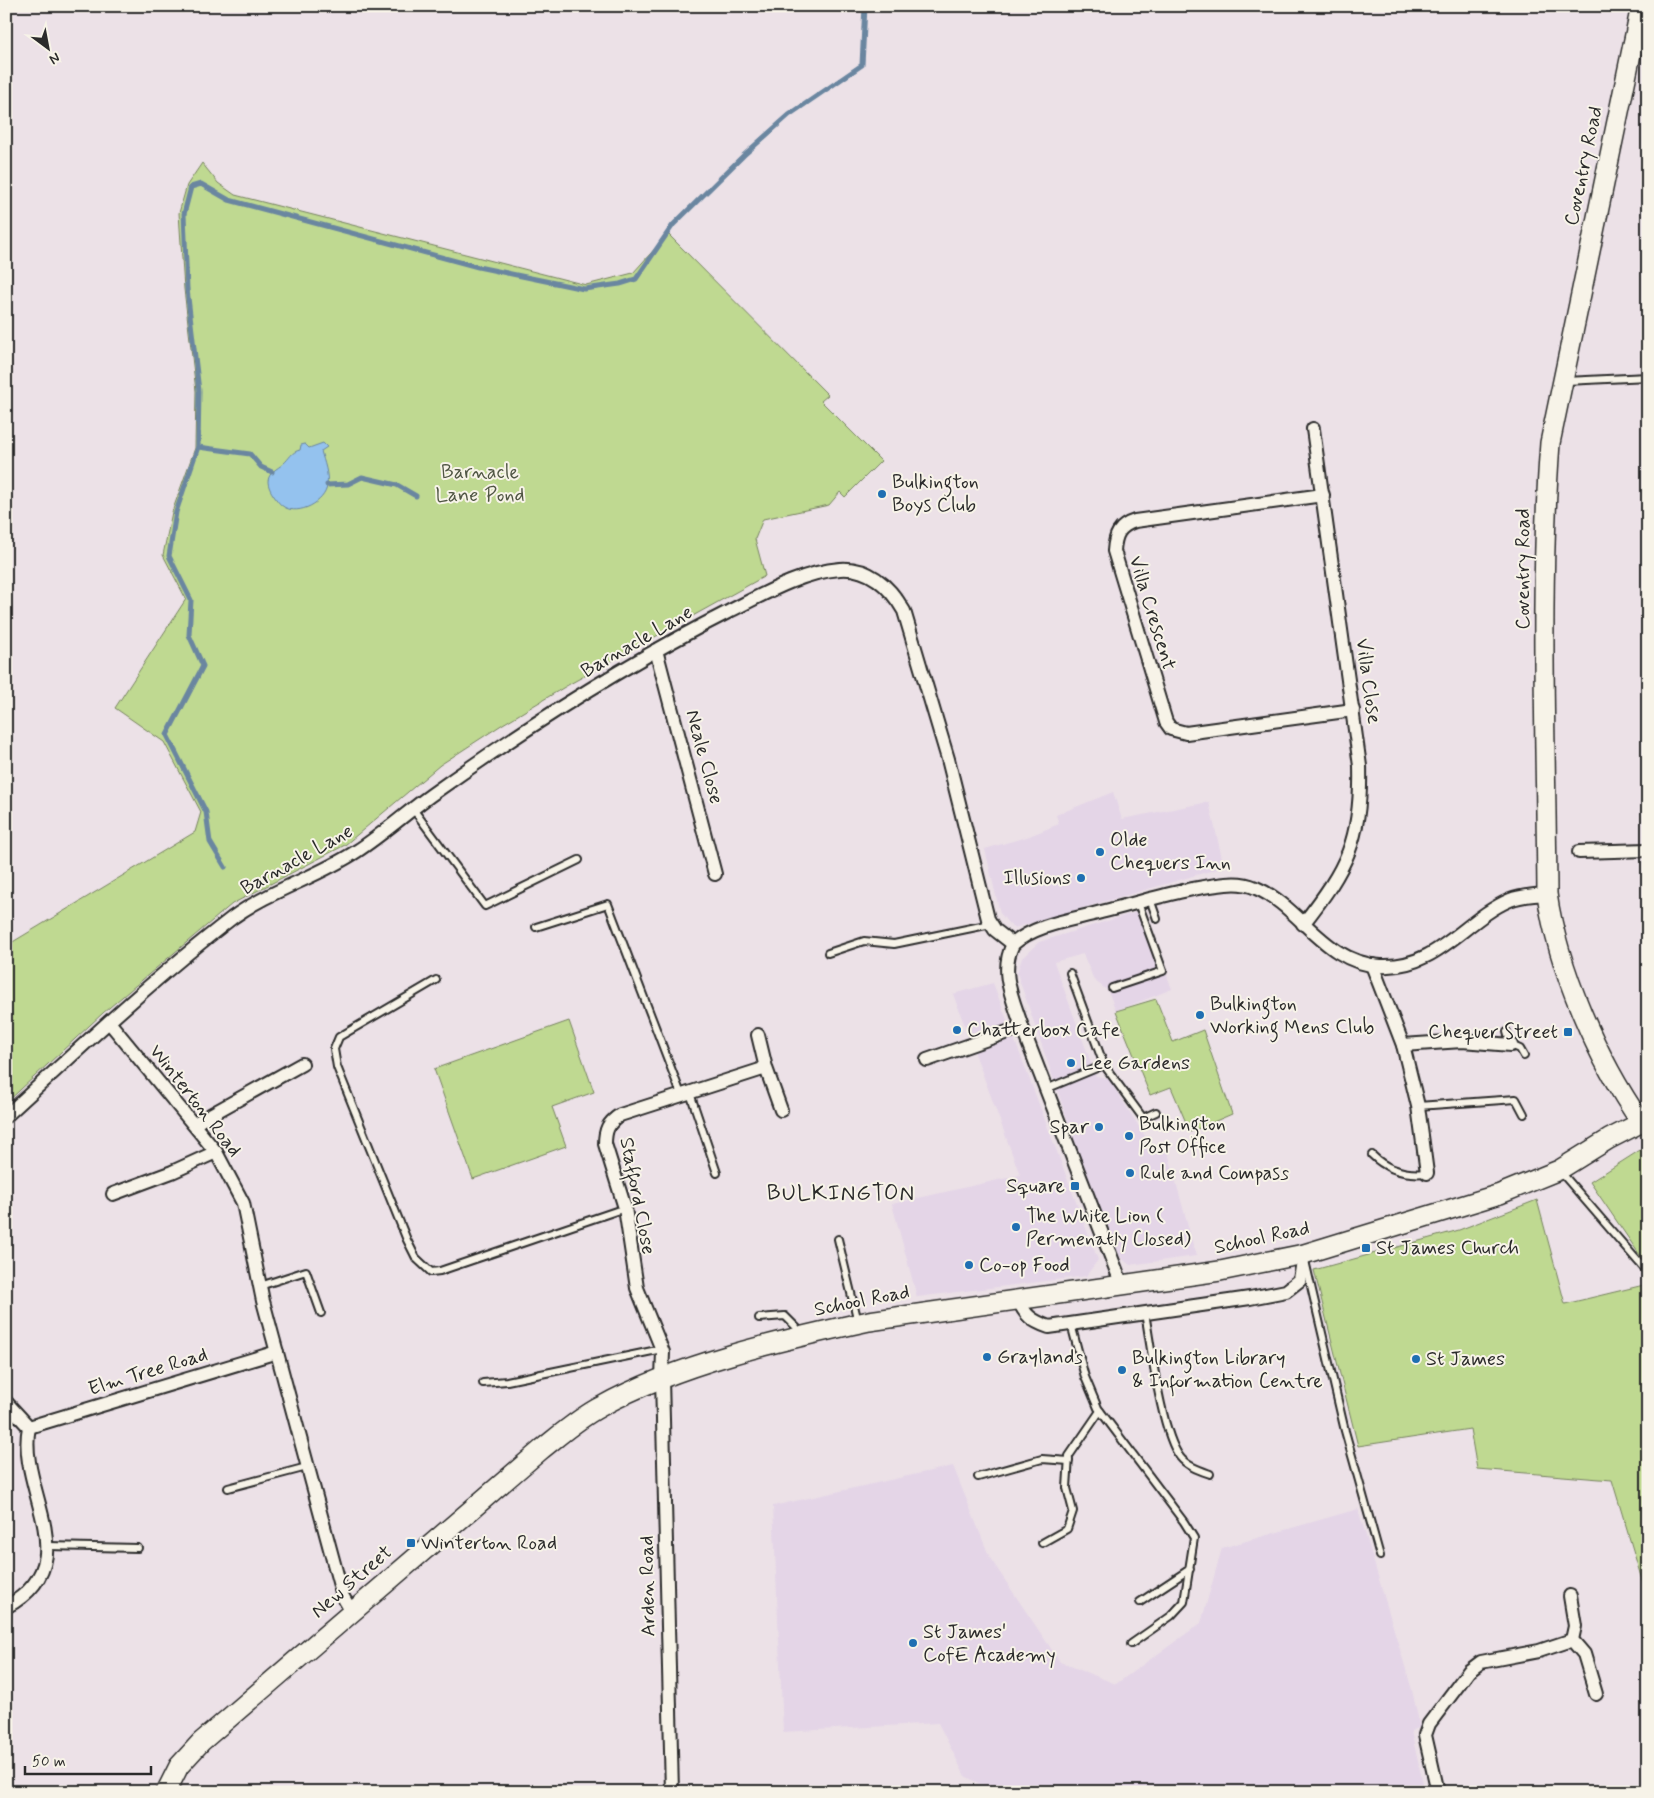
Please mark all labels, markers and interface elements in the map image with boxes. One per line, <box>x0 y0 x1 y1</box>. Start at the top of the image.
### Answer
north arrow <box>22 22 72 72</box>
text: N <box>46 48 63 68</box>
street label: Coventry Road <box>1558 104 1610 228</box>
park label: Barnacle Lane Pond <box>435 459 525 509</box>
place label: Bulkington Boys Club <box>892 469 979 519</box>
marker: Bulkington Boys Club <box>876 488 888 500</box>
street label: Coventry Road <box>1510 508 1537 630</box>
street label: Villa Crescent <box>1122 552 1182 674</box>
street label: Barnacle Lane <box>576 599 698 685</box>
street label: Villa Close <box>1349 636 1387 726</box>
street label: Neale Close <box>678 707 730 807</box>
street label: Barnacle Lane <box>236 818 358 902</box>
place label: Olde Chequers Inn <box>1110 827 1231 877</box>
marker: Olde Chequers Inn <box>1094 846 1106 858</box>
place label: Illusions <box>1003 865 1071 892</box>
marker: Illusions <box>1075 872 1087 884</box>
place label: Bulkington Working Mens Club <box>1210 991 1374 1043</box>
marker: Bulkington Working Mens Club <box>1194 1009 1206 1021</box>
place label: Chatterbox Cafe <box>967 1017 1120 1044</box>
place label: Chequer Street <box>1428 1019 1558 1046</box>
marker: Chatterbox Cafe <box>951 1024 963 1036</box>
marker: Chequer Street <box>1562 1026 1574 1038</box>
street label: Winterton Road <box>143 1039 247 1163</box>
place label: Lee Gardens <box>1081 1050 1190 1077</box>
marker: Lee Gardens <box>1065 1057 1077 1069</box>
place label: Bulkington Post Office <box>1139 1111 1226 1161</box>
place label: Spar <box>1050 1114 1090 1141</box>
marker: Spar <box>1093 1121 1105 1133</box>
marker: Bulkington Post Office <box>1123 1130 1135 1142</box>
street label: Stafford Close <box>610 1135 662 1257</box>
place label: Rule and Compass <box>1140 1160 1289 1187</box>
marker: Rule and Compass <box>1124 1167 1136 1179</box>
place label: Square <box>1006 1173 1065 1200</box>
district label: BULKINGTON <box>767 1180 915 1208</box>
marker: Square <box>1069 1180 1081 1192</box>
place label: The White Lion ( Permenatly Closed) <box>1026 1203 1191 1253</box>
street label: School Road <box>1212 1215 1312 1261</box>
marker: The White Lion ( Permenatly Closed) <box>1010 1221 1022 1233</box>
place label: St James Church <box>1376 1235 1519 1262</box>
marker: St James Church <box>1360 1242 1372 1254</box>
place label: Co-op Food <box>979 1252 1070 1279</box>
marker: Co-op Food <box>963 1259 975 1271</box>
street label: School Road <box>812 1279 912 1323</box>
street label: Elm Tree Road <box>85 1341 211 1403</box>
place label: Graylands <box>997 1344 1083 1371</box>
place label: Bulkington Library & Information Centre <box>1132 1345 1323 1397</box>
place label: St James <box>1426 1346 1505 1373</box>
marker: Graylands <box>981 1351 993 1363</box>
marker: St James <box>1410 1353 1422 1365</box>
marker: Bulkington Library & Information Centre <box>1116 1364 1128 1376</box>
place label: Winterton Road <box>421 1530 557 1557</box>
street label: Arden Road <box>634 1535 662 1637</box>
marker: Winterton Road <box>405 1537 417 1549</box>
street label: New Street <box>306 1539 398 1625</box>
place label: St James' CofE Academy <box>923 1619 1056 1669</box>
marker: St James' CofE Academy <box>907 1637 919 1649</box>
scale bar <box>25 1743 151 1775</box>
text: 50 m <box>32 1752 66 1772</box>

